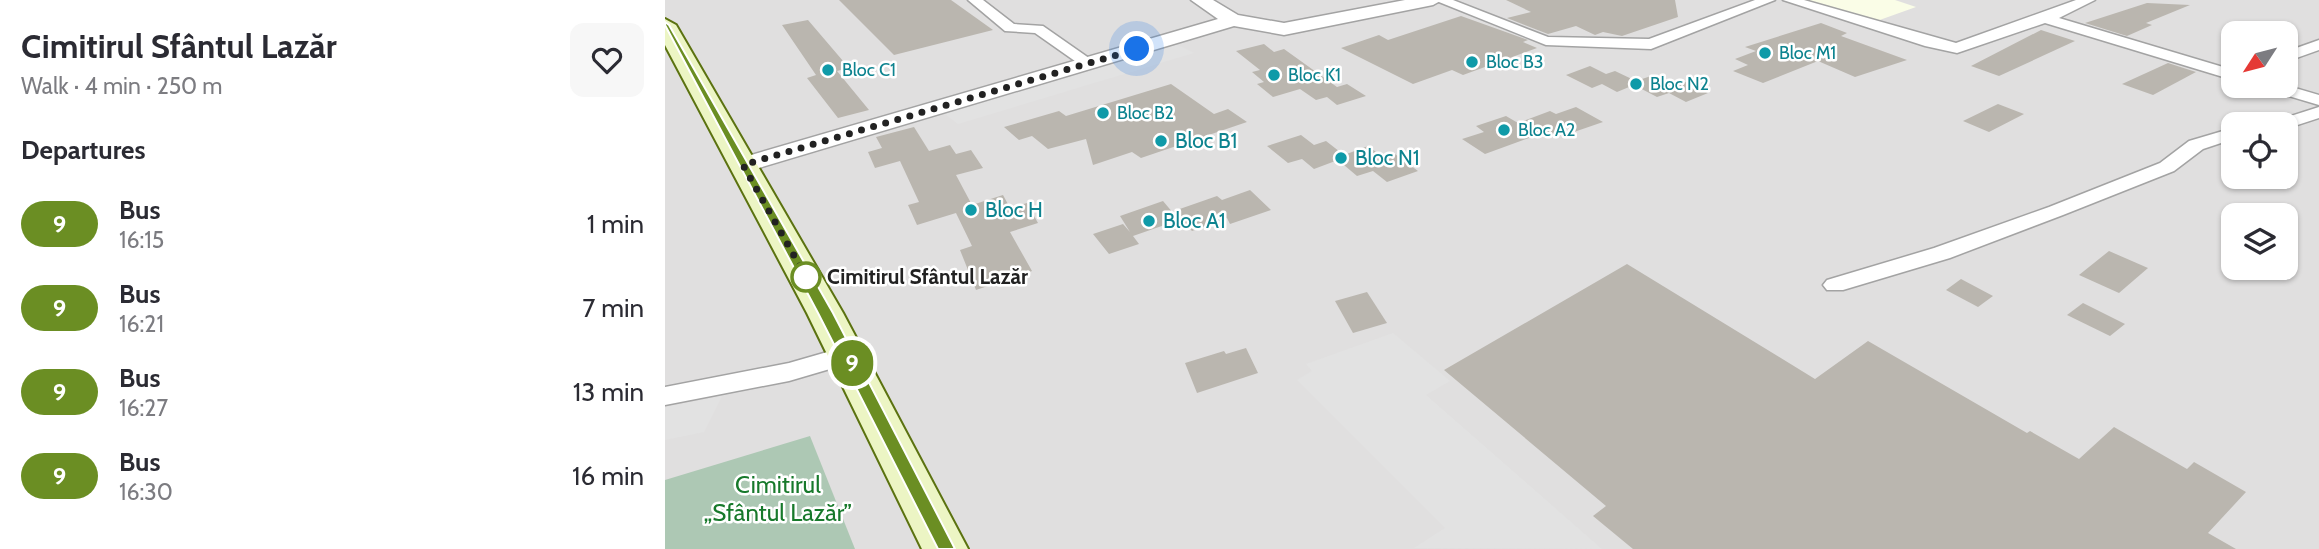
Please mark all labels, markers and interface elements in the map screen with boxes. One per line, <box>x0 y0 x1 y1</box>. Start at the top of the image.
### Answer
north arrow <box>2221 21 2298 98</box>
map controls <box>2221 21 2298 280</box>
button: heart <box>570 23 644 97</box>
text: Cimitirul Sfântul Lazăr <box>21 26 337 66</box>
your location <box>1119 31 1154 66</box>
place label: Bloc M1 <box>1779 42 1836 64</box>
marker: Bloc M1 <box>1757 45 1773 61</box>
place label: Bloc B3 <box>1486 51 1543 73</box>
marker: Bloc B3 <box>1464 54 1480 70</box>
place label: Bloc C1 <box>842 59 896 81</box>
marker: Bloc C1 <box>820 62 836 78</box>
place label: Bloc K1 <box>1288 64 1341 86</box>
marker: Bloc K1 <box>1266 67 1282 83</box>
text: Walk · 4 min · 250 m <box>21 72 223 100</box>
place label: Bloc N2 <box>1650 73 1709 95</box>
marker: Bloc N2 <box>1628 76 1644 92</box>
place label: Bloc B2 <box>1117 102 1174 124</box>
marker: Bloc B2 <box>1095 105 1111 121</box>
button: locate <box>2221 112 2298 189</box>
place label: Bloc A2 <box>1518 119 1575 141</box>
marker: Bloc A2 <box>1496 122 1512 138</box>
place label: Bloc B1 <box>1175 128 1237 153</box>
marker: Bloc B1 <box>1153 133 1169 149</box>
text: Departures <box>21 134 145 166</box>
place label: Bloc N1 <box>1355 145 1420 170</box>
marker: Bloc N1 <box>1333 150 1349 166</box>
text: Bus <box>119 194 160 226</box>
place label: Bloc H <box>985 197 1043 222</box>
marker: Bloc H <box>963 202 979 218</box>
button: layers <box>2221 203 2298 280</box>
text: 1 min <box>587 208 644 240</box>
place label: Bloc A1 <box>1163 208 1226 233</box>
text: 9 <box>53 209 66 238</box>
marker: Bloc A1 <box>1141 213 1157 229</box>
text: 16:15 <box>119 226 164 254</box>
marker: Cimitirul Sfântul Lazăr <box>791 262 821 292</box>
place label: Cimitirul Sfântul Lazăr <box>827 264 1028 289</box>
text: Bus <box>119 278 160 310</box>
text: 7 min <box>582 292 644 324</box>
text: 9 <box>53 293 66 322</box>
text: 16:21 <box>119 310 164 338</box>
line badge: 9 <box>829 340 875 386</box>
text: 9 <box>845 348 859 377</box>
text: Bus <box>119 362 160 394</box>
text: 13 min <box>573 376 644 408</box>
text: 9 <box>53 377 66 406</box>
text: 16:27 <box>119 394 168 422</box>
text: Bus <box>119 446 160 478</box>
text: 16 min <box>572 460 644 492</box>
text: 9 <box>53 461 66 490</box>
park label: Cimitirul „Sfântul Lazăr” <box>704 470 852 527</box>
text: 16:30 <box>119 478 173 506</box>

